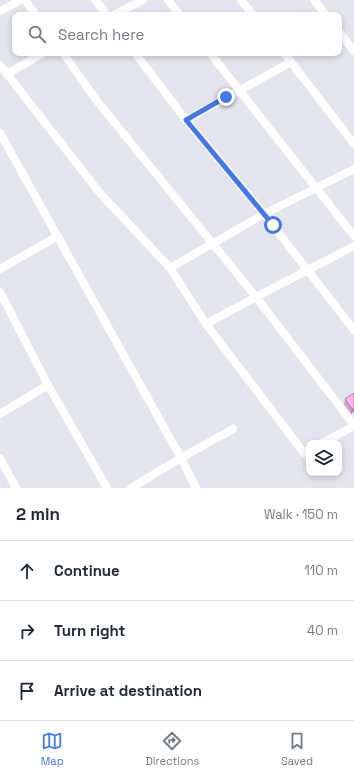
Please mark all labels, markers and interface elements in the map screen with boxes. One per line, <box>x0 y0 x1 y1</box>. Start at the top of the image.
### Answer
search box <box>12 12 342 56</box>
icon: search <box>26 23 48 45</box>
text: Search here <box>58 25 144 44</box>
route end <box>217 88 235 106</box>
route start <box>264 216 282 234</box>
map controls <box>306 440 342 476</box>
button: layers <box>306 440 342 476</box>
text: 2 min <box>16 503 60 525</box>
text: Walk · 150 m <box>264 506 338 523</box>
icon: ahead <box>16 560 38 582</box>
text: Continue <box>54 561 120 580</box>
text: 110 m <box>304 562 338 579</box>
icon: right <box>16 620 38 642</box>
text: Turn right <box>54 621 125 640</box>
text: 40 m <box>307 622 338 639</box>
icon: arrive <box>16 680 38 702</box>
text: Arrive at destination <box>54 681 202 700</box>
tab: Map <box>41 730 64 768</box>
tab: Directions <box>145 730 199 768</box>
tab: Saved <box>281 730 313 768</box>

